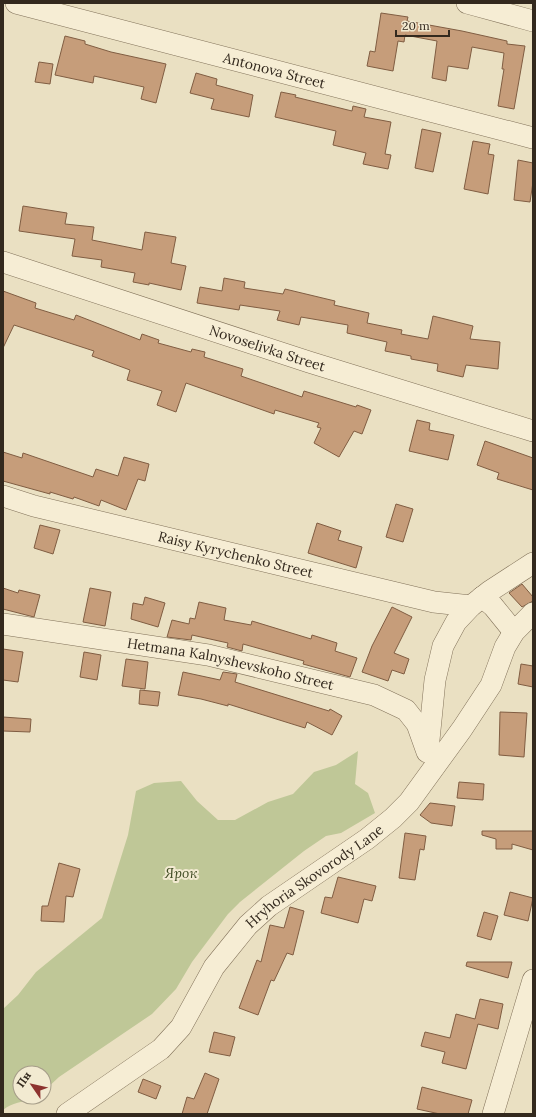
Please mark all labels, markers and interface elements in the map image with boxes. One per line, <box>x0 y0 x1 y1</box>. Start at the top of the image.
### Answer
scale bar <box>396 12 449 38</box>
text: 20 m <box>402 18 430 33</box>
street label: Antonova Street <box>220 48 328 93</box>
street label: Novoselivka Street <box>207 321 328 376</box>
street label: Raisy Kyrychenko Street <box>156 527 316 582</box>
street label: Hetmana Kalnyshevskoho Street <box>126 634 336 694</box>
street label: Hryhoria Skovorody Lane <box>242 820 387 932</box>
park label: Ярок <box>165 864 197 882</box>
north arrow <box>12 1065 52 1105</box>
text: Пн <box>13 1069 34 1090</box>

